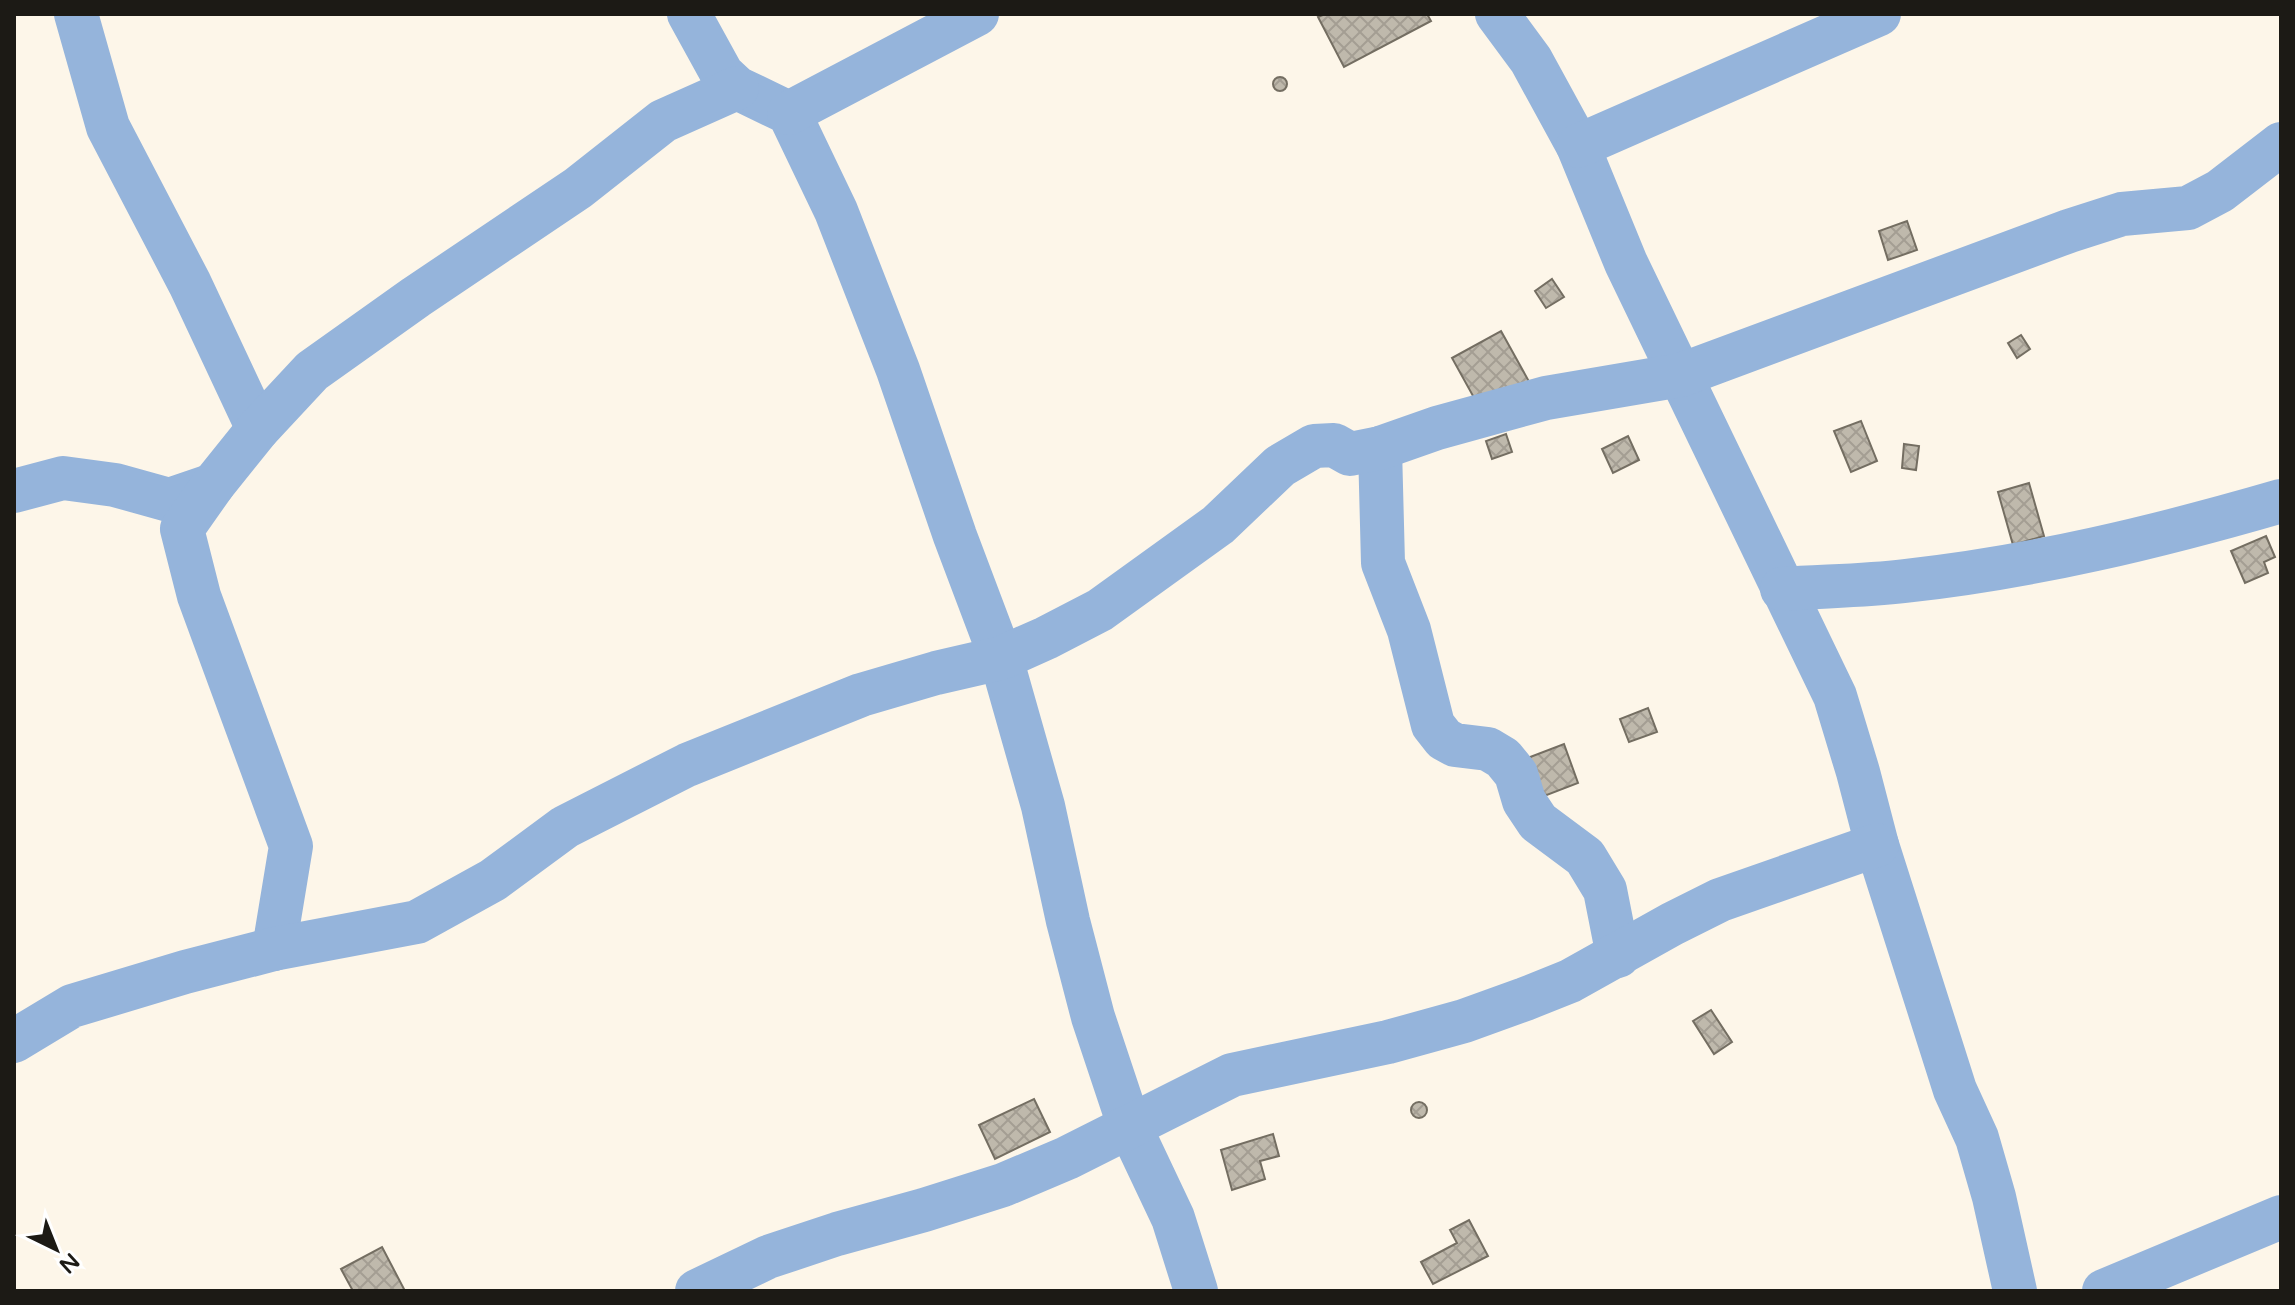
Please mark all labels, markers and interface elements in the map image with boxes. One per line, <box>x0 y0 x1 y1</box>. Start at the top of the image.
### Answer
north arrow <box>16 1209 96 1289</box>
text: N <box>54 1247 84 1278</box>

